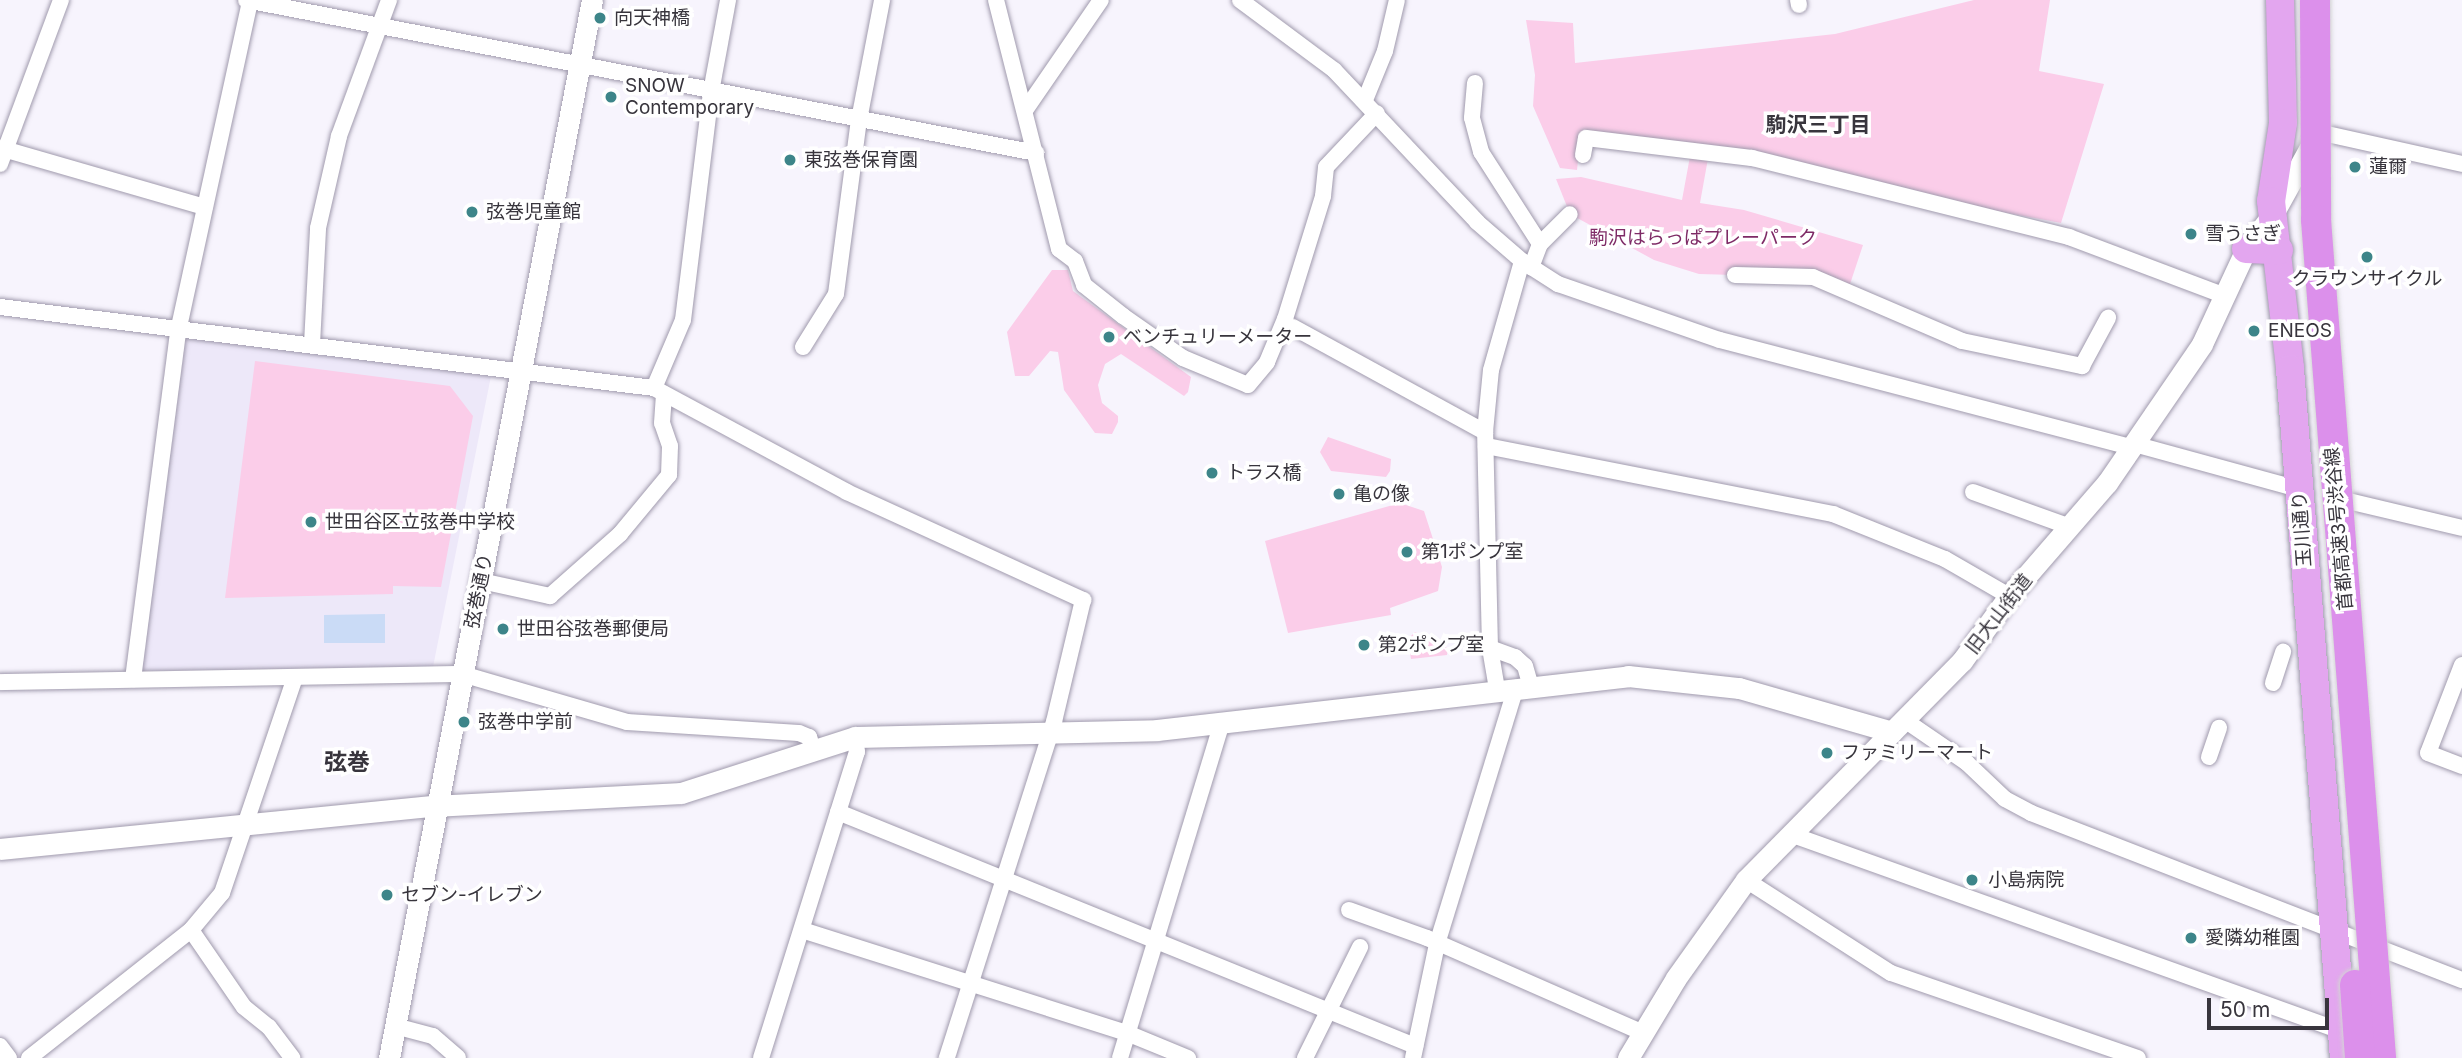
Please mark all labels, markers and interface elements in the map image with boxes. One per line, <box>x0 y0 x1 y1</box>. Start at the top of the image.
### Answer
place label: 向天神橋 <box>614 7 690 29</box>
marker: 向天神橋 <box>592 10 608 26</box>
place label: SNOW Contemporary <box>625 75 754 119</box>
marker: SNOW Contemporary <box>603 89 619 105</box>
district label: 駒沢三丁目 <box>1766 112 1870 138</box>
place label: 東弦巻保育園 <box>804 149 918 171</box>
marker: 東弦巻保育園 <box>782 152 798 168</box>
place label: 蓮爾 <box>2369 156 2407 178</box>
marker: 蓮爾 <box>2347 159 2363 175</box>
place label: 弦巻児童館 <box>486 201 581 223</box>
marker: 弦巻児童館 <box>464 204 480 220</box>
place label: 雪うさぎ <box>2205 223 2281 245</box>
marker: 雪うさぎ <box>2183 226 2199 242</box>
park label: 駒沢はらっぱプレーパーク <box>1589 227 1817 249</box>
marker: クラウンサイクル <box>2359 249 2375 265</box>
place label: クラウンサイクル <box>2291 268 2443 290</box>
place label: ENEOS <box>2268 320 2332 342</box>
marker: ENEOS <box>2246 323 2262 339</box>
place label: ベンチュリーメーター <box>1123 326 1313 348</box>
marker: ベンチュリーメーター <box>1101 329 1117 345</box>
street label: 首都高速3号渋谷線 <box>2321 446 2357 612</box>
place label: トラス橋 <box>1226 462 1302 484</box>
marker: トラス橋 <box>1204 465 1220 481</box>
place label: 亀の像 <box>1353 483 1410 505</box>
marker: 亀の像 <box>1331 486 1347 502</box>
street label: 玉川通り <box>2288 490 2316 568</box>
place label: 世田谷区立弦巻中学校 <box>325 511 515 533</box>
marker: 世田谷区立弦巻中学校 <box>303 514 319 530</box>
place label: 第1ポンプ室 <box>1421 541 1524 563</box>
marker: 第1ポンプ室 <box>1399 544 1415 560</box>
street label: 弦巻通り <box>461 552 497 630</box>
street label: 旧大山街道 <box>1961 570 2037 658</box>
place label: 世田谷弦巻郵便局 <box>517 618 669 640</box>
marker: 世田谷弦巻郵便局 <box>495 621 511 637</box>
place label: 第2ポンプ室 <box>1378 634 1485 656</box>
marker: 第2ポンプ室 <box>1356 637 1372 653</box>
place label: 弦巻中学前 <box>478 711 573 733</box>
marker: 弦巻中学前 <box>456 714 472 730</box>
place label: ファミリーマート <box>1841 742 1993 764</box>
marker: ファミリーマート <box>1819 745 1835 761</box>
district label: 弦巻 <box>324 748 370 776</box>
place label: 小島病院 <box>1988 869 2064 891</box>
marker: 小島病院 <box>1962 870 1982 890</box>
place label: セブン-イレブン <box>401 884 543 906</box>
marker: セブン-イレブン <box>379 887 395 903</box>
place label: 愛隣幼稚園 <box>2205 927 2300 949</box>
marker: 愛隣幼稚園 <box>2183 930 2199 946</box>
scale bar <box>2210 984 2332 1028</box>
text: 50 m <box>2220 997 2270 1022</box>

